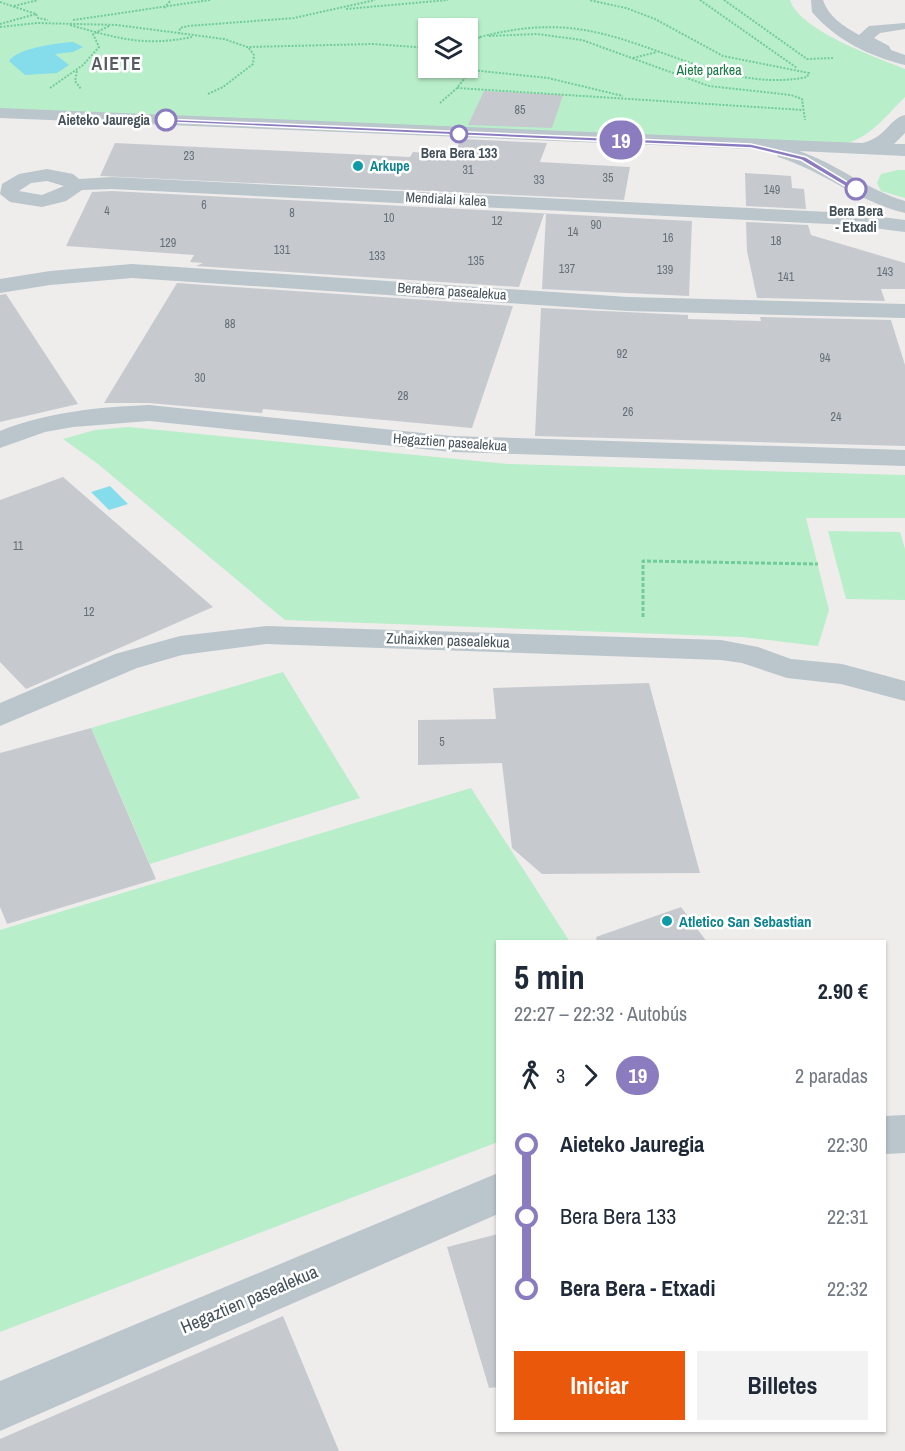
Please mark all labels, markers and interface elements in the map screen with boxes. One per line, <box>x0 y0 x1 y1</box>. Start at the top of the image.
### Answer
map controls <box>418 18 478 78</box>
button: layers <box>418 18 478 78</box>
district label: AIETE <box>92 51 142 76</box>
park label: Aiete parkea <box>675 61 742 79</box>
house number: 85 <box>515 102 526 118</box>
marker: Aieteko Jauregia <box>155 109 177 131</box>
place label: Aieteko Jauregia <box>58 111 151 129</box>
line badge: 19 <box>594 120 648 160</box>
marker: Bera Bera 133 <box>450 125 468 143</box>
text: 19 <box>611 126 631 155</box>
place label: Bera Bera 133 <box>421 144 497 162</box>
house number: 23 <box>184 148 194 164</box>
place label: Arkupe <box>370 157 410 175</box>
marker: Arkupe <box>351 159 365 173</box>
house number: 31 <box>463 162 474 178</box>
house number: 35 <box>603 170 614 186</box>
house number: 33 <box>534 172 544 188</box>
marker: Bera Bera - Etxadi <box>845 178 867 200</box>
house number: 149 <box>764 182 780 198</box>
street label: Mendialai kalea <box>405 188 488 210</box>
house number: 6 <box>201 197 207 213</box>
place label: Bera Bera - Etxadi <box>829 202 884 236</box>
house number: 4 <box>104 203 110 219</box>
house number: 8 <box>289 205 295 221</box>
house number: 10 <box>384 210 394 226</box>
house number: 12 <box>492 213 502 229</box>
house number: 90 <box>591 217 601 233</box>
house number: 14 <box>568 224 579 240</box>
house number: 16 <box>663 230 673 246</box>
house number: 18 <box>771 233 781 249</box>
house number: 129 <box>160 235 176 251</box>
house number: 131 <box>274 242 291 258</box>
house number: 133 <box>369 248 385 264</box>
house number: 135 <box>468 253 485 269</box>
house number: 137 <box>559 261 576 277</box>
house number: 139 <box>657 262 673 278</box>
house number: 143 <box>877 264 893 280</box>
house number: 141 <box>778 269 795 285</box>
street label: Berabera pasealekua <box>397 278 508 304</box>
house number: 88 <box>225 316 235 332</box>
house number: 92 <box>617 346 627 362</box>
house number: 94 <box>820 350 831 366</box>
house number: 30 <box>195 370 205 386</box>
house number: 28 <box>398 388 408 404</box>
house number: 26 <box>623 404 633 420</box>
house number: 24 <box>831 409 842 425</box>
street label: Hegaztien pasealekua <box>392 429 508 455</box>
house number: 11 <box>13 538 24 554</box>
house number: 12 <box>84 604 94 620</box>
street label: Zuhaixken pasealekua <box>386 627 510 653</box>
house number: 5 <box>439 734 445 750</box>
place label: Atletico San Sebastian <box>679 911 812 932</box>
marker: Atletico San Sebastian <box>660 914 674 928</box>
text: 5 min <box>514 955 585 999</box>
text: 2.90 € <box>818 976 868 1006</box>
text: 22:27 – 22:32 · Autobús <box>514 1000 687 1027</box>
icon: walk <box>514 1059 547 1092</box>
icon: forward <box>574 1059 607 1092</box>
text: 19 <box>628 1061 647 1090</box>
text: 3 <box>556 1062 565 1089</box>
text: 2 paradas <box>795 1062 868 1089</box>
text: Aieteko Jauregia <box>560 1129 704 1159</box>
text: 22:30 <box>827 1131 868 1158</box>
text: Bera Bera 133 <box>560 1201 676 1231</box>
text: 22:31 <box>827 1203 868 1230</box>
street label: Hegaztien pasealekua <box>177 1259 321 1339</box>
text: Bera Bera - Etxadi <box>560 1273 715 1303</box>
text: 22:32 <box>827 1275 868 1302</box>
button: Iniciar <box>514 1351 685 1420</box>
button: Billetes <box>697 1351 868 1420</box>

